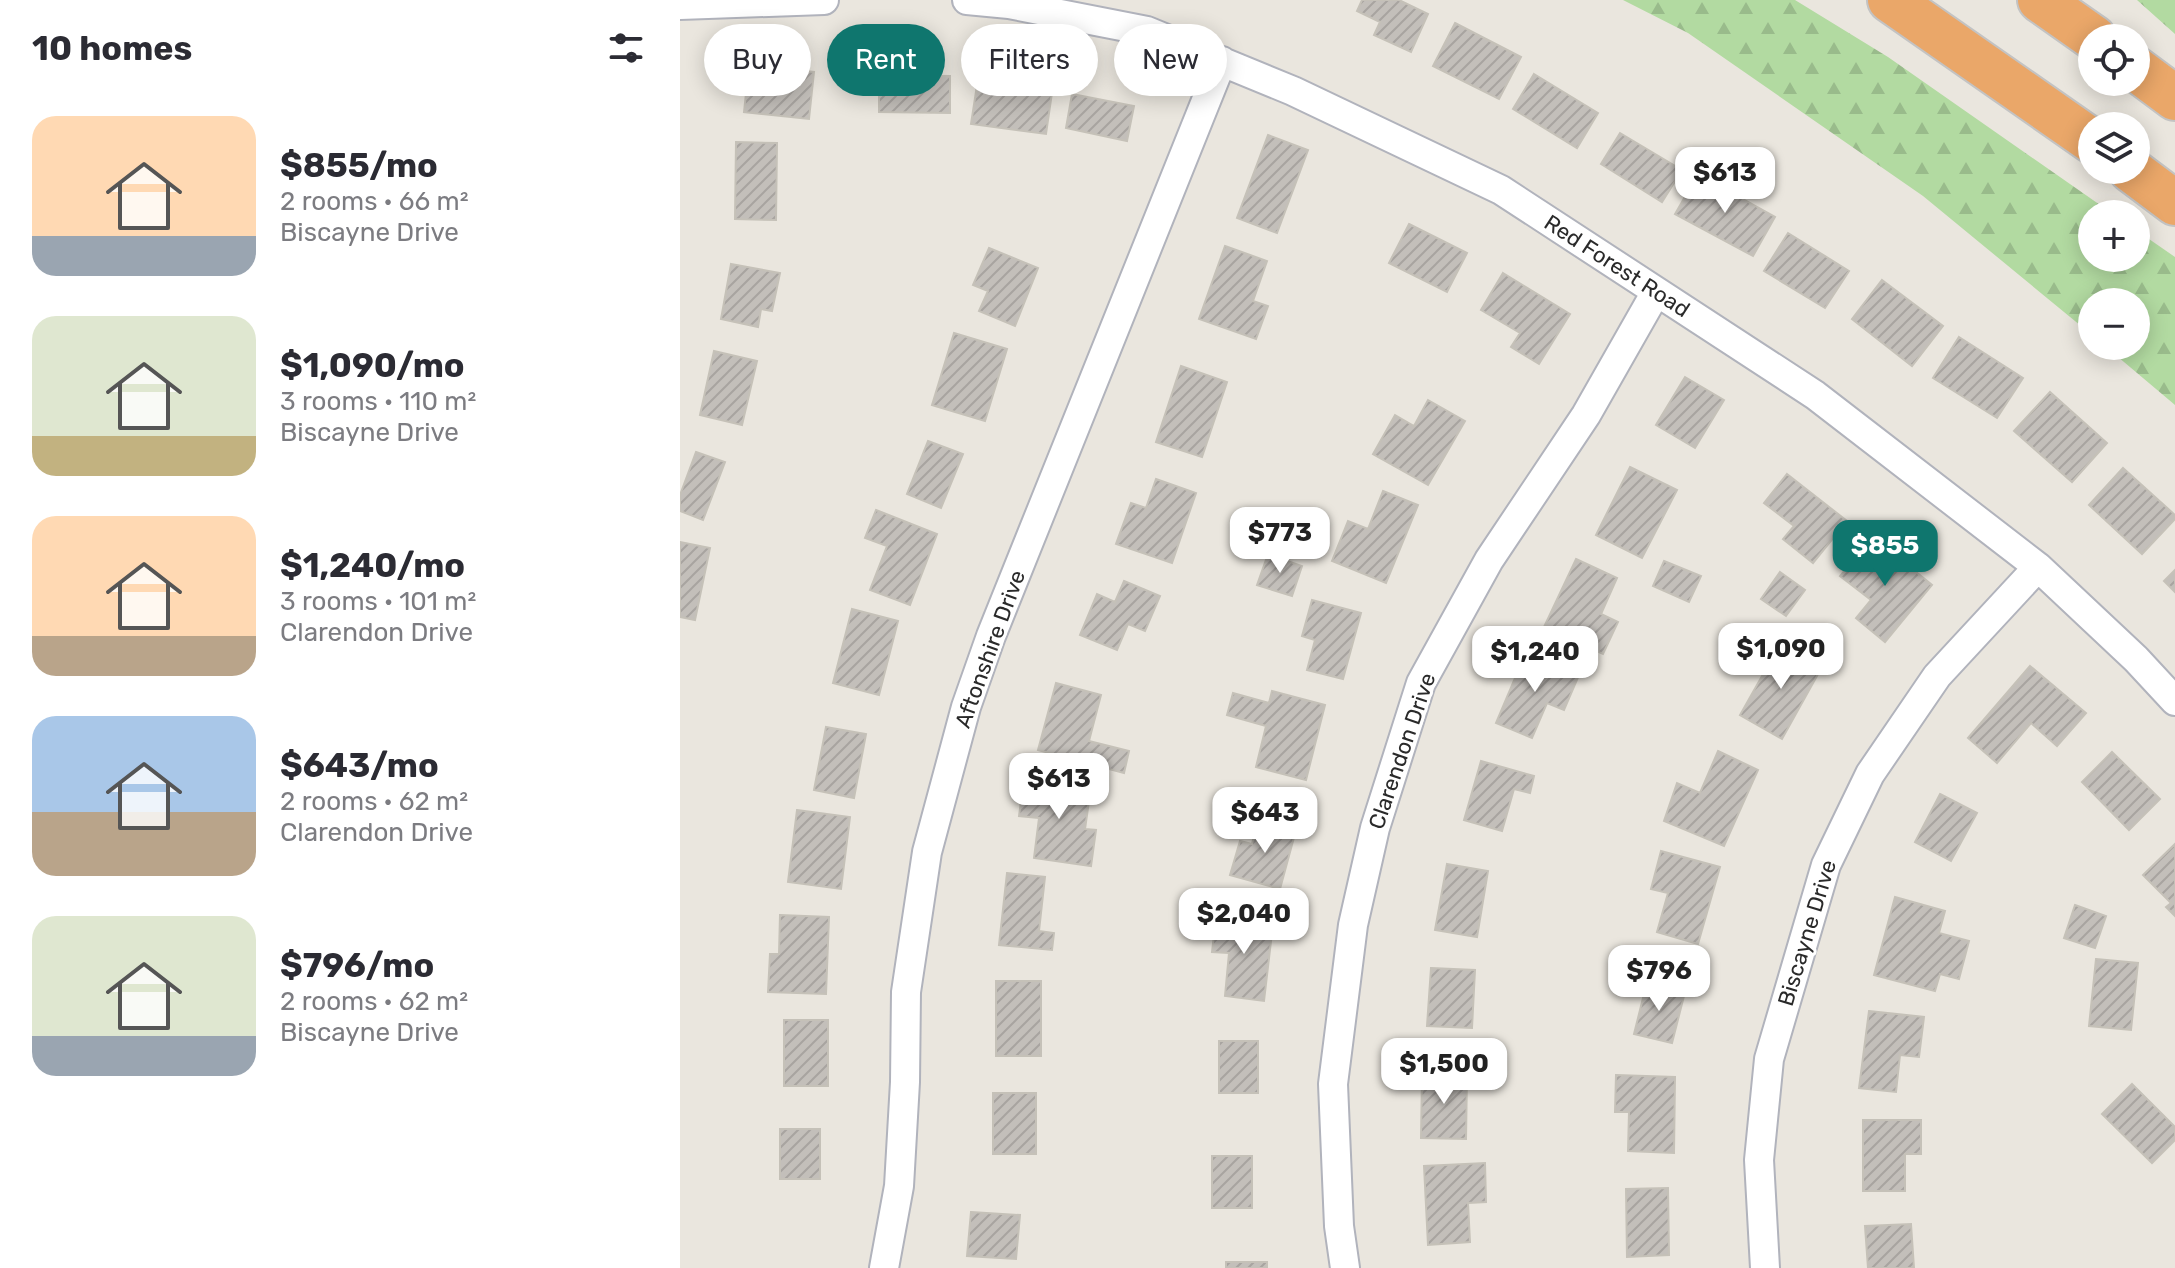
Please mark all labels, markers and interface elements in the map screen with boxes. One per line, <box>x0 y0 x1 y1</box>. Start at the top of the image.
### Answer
chip: Buy <box>704 24 811 96</box>
chip: Rent <box>827 24 945 96</box>
chip: Filters <box>961 24 1098 96</box>
chip: New <box>1114 24 1227 96</box>
map controls <box>2078 24 2150 360</box>
button: locate <box>2078 24 2150 96</box>
icon: filters <box>604 26 648 70</box>
text: 10 homes <box>32 28 192 69</box>
button: layers <box>2078 112 2150 184</box>
text: $855/mo <box>280 145 438 186</box>
pin: $613 <box>1678 147 1772 215</box>
icon: home <box>96 148 192 244</box>
text: $613 <box>1693 157 1757 188</box>
text: 2 rooms · 66 m² <box>280 186 469 217</box>
button: + <box>2078 200 2150 272</box>
street label: Red Forest Road <box>1539 209 1695 323</box>
text: Biscayne Drive <box>280 217 459 248</box>
button: − <box>2078 288 2150 360</box>
text: $1,090/mo <box>280 345 465 386</box>
icon: home <box>96 348 192 444</box>
text: 3 rooms · 110 m² <box>280 386 476 417</box>
text: Biscayne Drive <box>280 417 459 448</box>
pin: $773 <box>1233 507 1327 575</box>
text: $773 <box>1248 517 1312 548</box>
pin: $855 <box>1838 520 1932 588</box>
text: $855 <box>1851 530 1919 561</box>
text: $1,240/mo <box>280 545 465 586</box>
icon: home <box>96 548 192 644</box>
street label: Aftonshire Drive <box>949 566 1031 732</box>
text: 3 rooms · 101 m² <box>280 586 476 617</box>
text: Clarendon Drive <box>280 617 473 648</box>
pin: $1,090 <box>1716 623 1846 691</box>
pin: $1,240 <box>1470 626 1600 694</box>
text: $1,090 <box>1736 633 1826 664</box>
text: $1,240 <box>1490 636 1580 667</box>
street label: Clarendon Drive <box>1363 669 1441 833</box>
text: $643/mo <box>280 745 439 786</box>
icon: home <box>96 748 192 844</box>
pin: $613 <box>1012 753 1106 821</box>
text: $613 <box>1027 763 1091 794</box>
text: 2 rooms · 62 m² <box>280 786 468 817</box>
pin: $643 <box>1218 787 1312 855</box>
text: $643 <box>1230 797 1300 828</box>
text: Clarendon Drive <box>280 817 473 848</box>
street label: Biscayne Drive <box>1772 857 1842 1009</box>
pin: $2,040 <box>1179 888 1309 956</box>
text: $2,040 <box>1197 898 1291 929</box>
text: $796/mo <box>280 945 434 986</box>
pin: $796 <box>1612 945 1706 1013</box>
icon: home <box>96 948 192 1044</box>
text: $796 <box>1626 955 1692 986</box>
text: 2 rooms · 62 m² <box>280 986 468 1017</box>
text: Biscayne Drive <box>280 1017 459 1048</box>
pin: $1,500 <box>1379 1038 1509 1106</box>
text: $1,500 <box>1399 1048 1489 1079</box>

